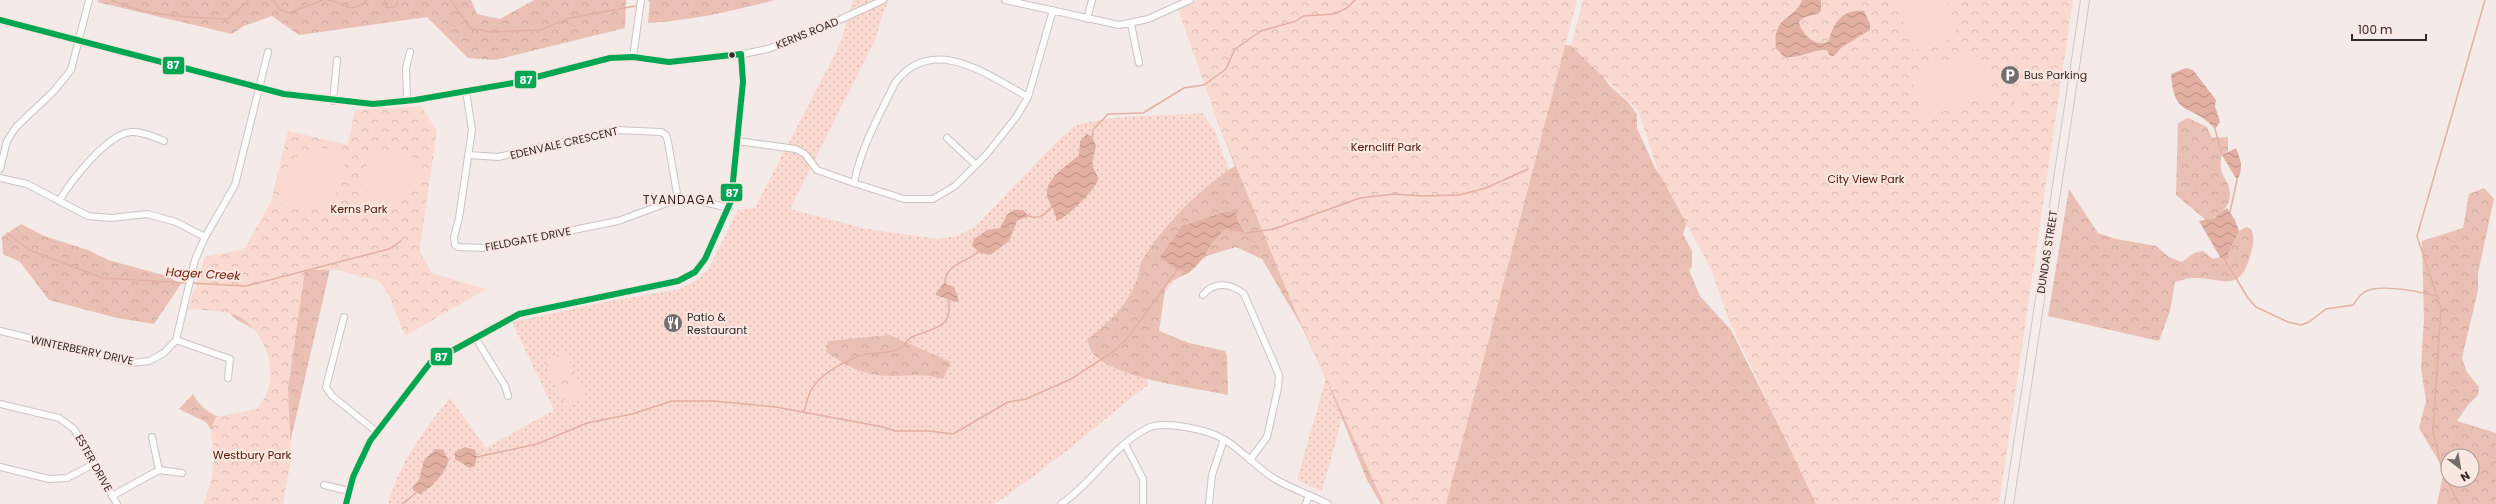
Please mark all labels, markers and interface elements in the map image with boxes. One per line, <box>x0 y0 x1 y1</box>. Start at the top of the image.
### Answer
street label: KERNS ROAD <box>773 13 841 53</box>
scale bar <box>2352 16 2426 42</box>
text: 100 m <box>2358 21 2392 38</box>
unlabelled marker <box>727 50 737 60</box>
line badge: 87 <box>162 56 185 75</box>
text: 87 <box>166 57 180 73</box>
parking icon: Bus Parking <box>1999 64 2021 86</box>
place label: Bus Parking <box>2024 67 2087 83</box>
line badge: 87 <box>514 70 537 89</box>
text: 87 <box>519 72 533 88</box>
street label: EDENVALE CRESCENT <box>509 123 619 163</box>
park label: Kerncliff Park <box>1351 139 1422 155</box>
park label: City View Park <box>1828 171 1905 187</box>
line badge: 87 <box>720 183 743 202</box>
text: 87 <box>725 185 739 201</box>
district label: TYANDAGA <box>643 191 715 208</box>
park label: Kerns Park <box>331 201 388 217</box>
street label: DUNDAS STREET <box>2033 209 2061 295</box>
street label: FIELDGATE DRIVE <box>484 223 572 255</box>
water label: Hager Creek <box>165 263 242 284</box>
place label: Patio & Restaurant <box>687 309 747 338</box>
restaurant icon: Patio & Restaurant <box>662 312 684 334</box>
street label: WINTERBERRY DRIVE <box>29 331 135 369</box>
line badge: 87 <box>430 347 453 366</box>
text: 87 <box>434 349 448 365</box>
street label: ESTER DRIVE <box>72 431 116 495</box>
park label: Westbury Park <box>213 447 292 463</box>
north arrow <box>2440 448 2480 488</box>
text: N <box>2457 468 2473 486</box>

